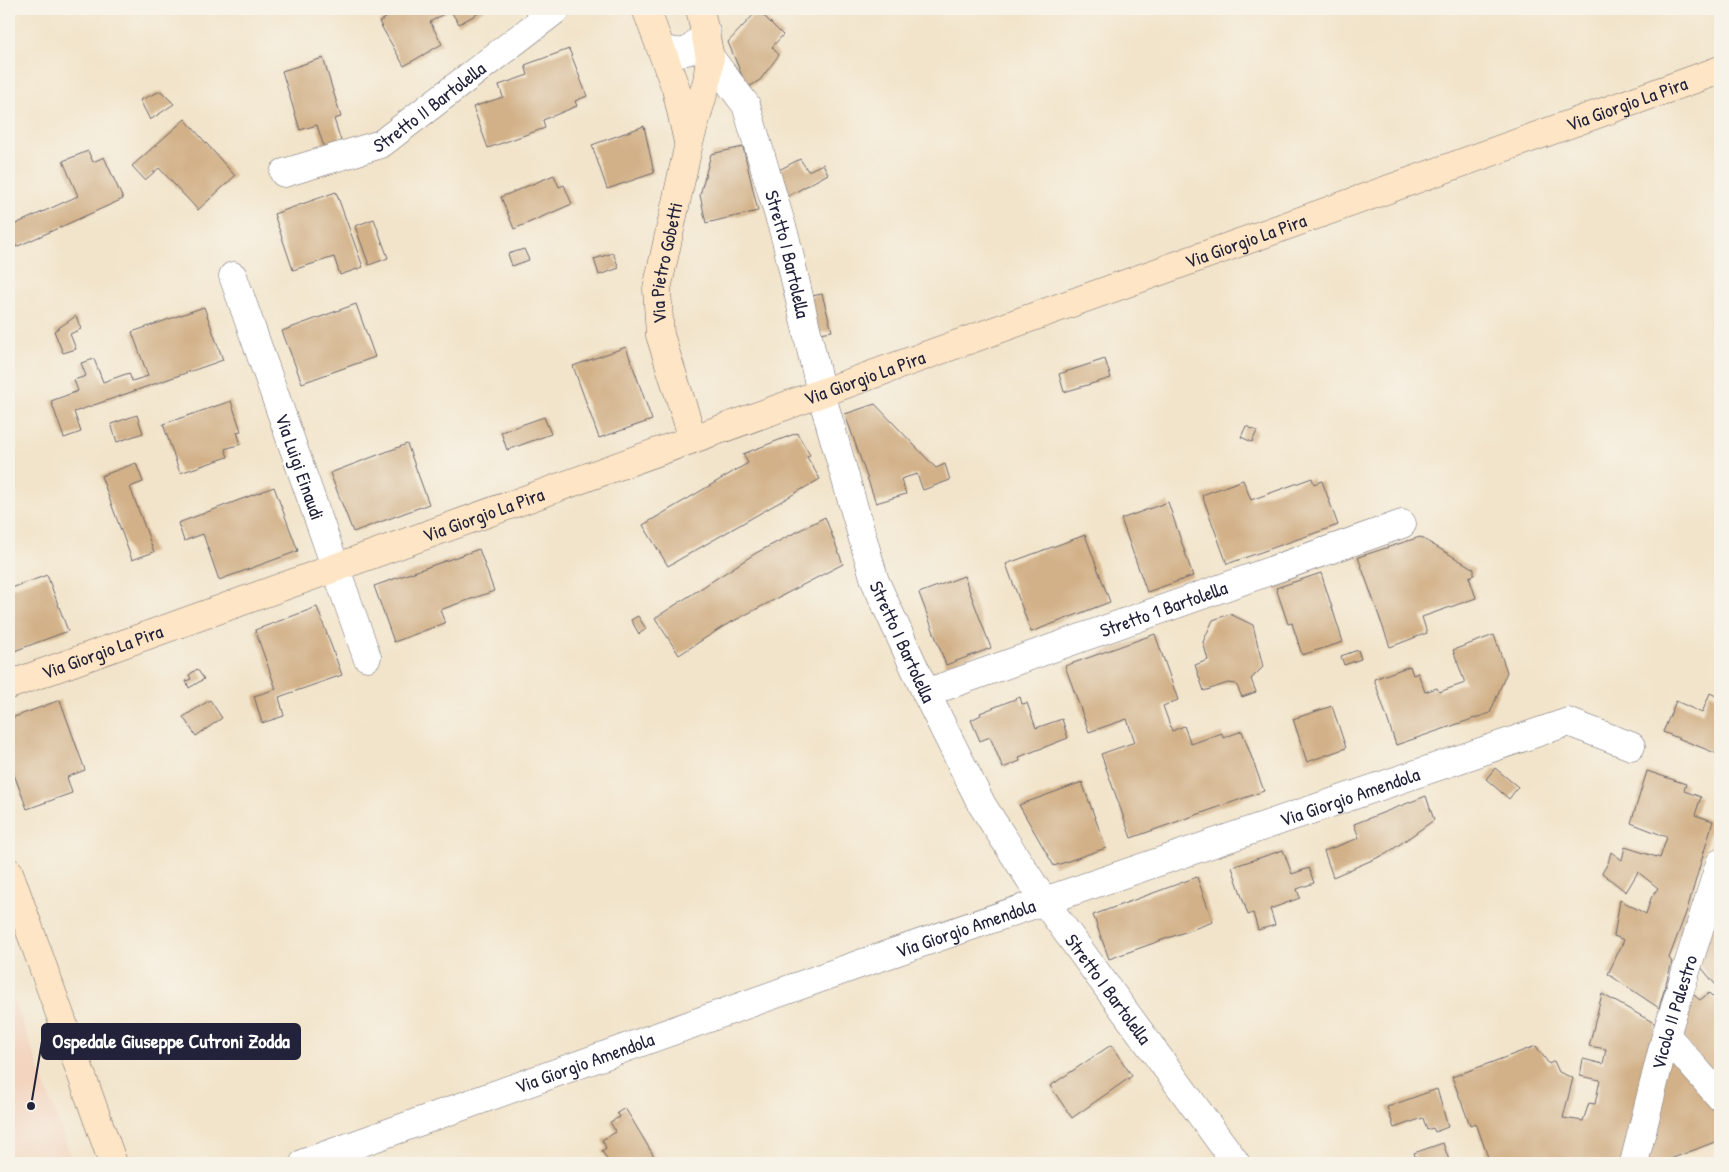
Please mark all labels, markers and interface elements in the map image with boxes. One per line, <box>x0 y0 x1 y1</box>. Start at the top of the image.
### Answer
street label: Stretto II Bartolella <box>371 55 491 158</box>
street label: Via Giorgio La Pira <box>1562 70 1691 137</box>
street label: Stretto I Bartolella <box>759 187 817 321</box>
street label: Via Pietro Gobetti <box>644 200 689 325</box>
street label: Via Giorgio La Pira <box>1181 207 1310 274</box>
street label: Via Giorgio La Pira <box>800 344 929 411</box>
street label: Via Luigi Einaudi <box>269 410 331 523</box>
street label: Via Giorgio La Pira <box>419 481 548 548</box>
street label: Stretto 1 Bartolella <box>1096 574 1231 643</box>
street label: Stretto I Bartolella <box>864 577 942 707</box>
street label: Via Giorgio La Pira <box>38 618 167 685</box>
street label: Via Giorgio Amendola <box>1276 761 1423 833</box>
street label: Via Giorgio Amendola <box>892 892 1039 964</box>
street label: Stretto I Bartolella <box>1059 928 1158 1050</box>
street label: Vicolo II Palestro <box>1645 951 1703 1072</box>
callout: Ospedale Giuseppe Cutroni Zodda <box>42 1024 300 1059</box>
street label: Via Giorgio Amendola <box>511 1026 658 1099</box>
text: Ospedale Giuseppe Cutroni Zodda <box>52 1027 290 1055</box>

